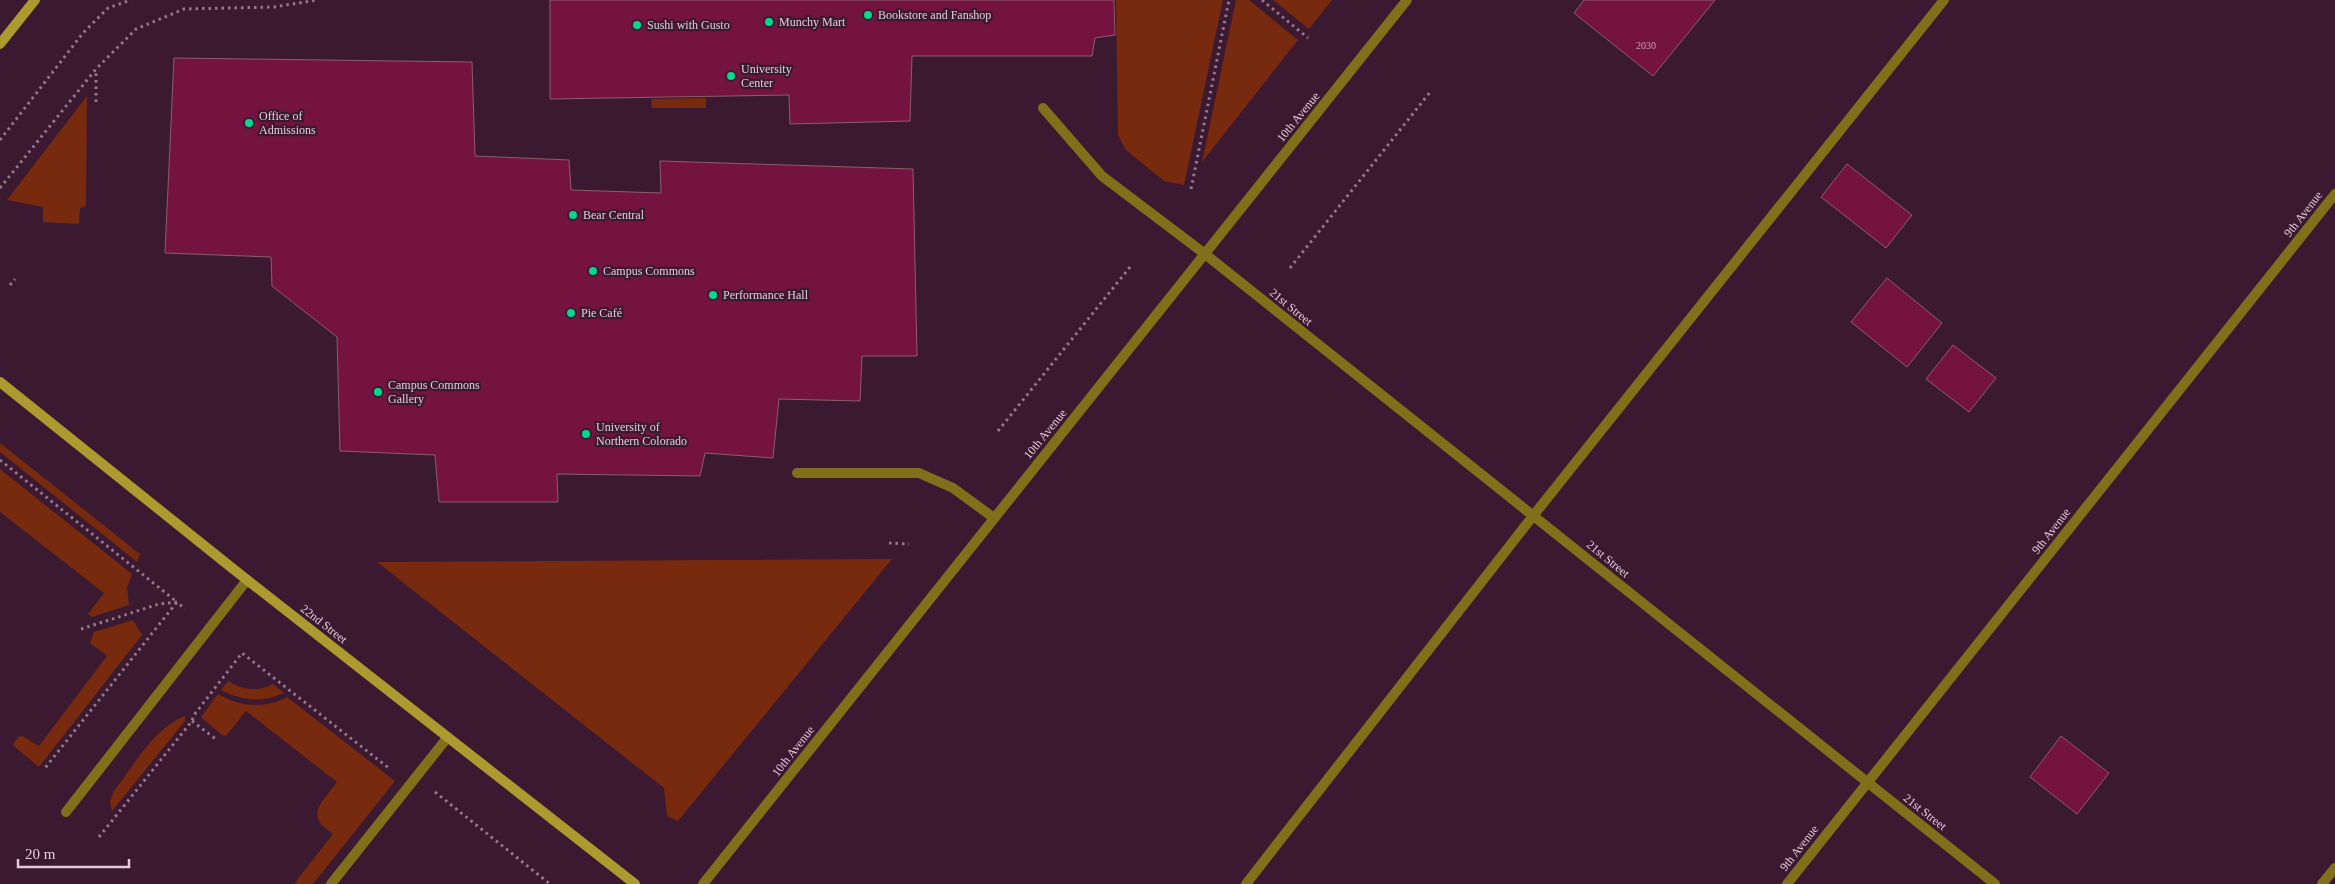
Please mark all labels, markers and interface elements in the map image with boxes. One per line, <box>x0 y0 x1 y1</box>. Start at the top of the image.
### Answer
place label: Bookstore and Fanshop <box>878 8 991 22</box>
marker: Bookstore and Fanshop <box>862 9 874 21</box>
place label: Munchy Mart <box>779 15 846 29</box>
marker: Munchy Mart <box>763 16 775 28</box>
place label: Sushi with Gusto <box>647 18 730 32</box>
marker: Sushi with Gusto <box>631 19 643 31</box>
house number: 2030 <box>1636 40 1656 51</box>
place label: University Center <box>741 62 792 90</box>
marker: University Center <box>725 70 737 82</box>
street label: 10th Avenue <box>1274 89 1322 145</box>
place label: Office of Admissions <box>259 109 316 137</box>
marker: Office of Admissions <box>243 117 255 129</box>
street label: 9th Avenue <box>2281 188 2325 240</box>
place label: Bear Central <box>583 208 645 222</box>
marker: Bear Central <box>567 209 579 221</box>
place label: Campus Commons <box>603 264 695 278</box>
marker: Campus Commons <box>587 265 599 277</box>
street label: 21st Street <box>1267 286 1316 329</box>
place label: Performance Hall <box>723 288 809 302</box>
marker: Performance Hall <box>707 289 719 301</box>
place label: Pie Café <box>581 306 622 320</box>
marker: Pie Café <box>565 307 577 319</box>
place label: Campus Commons Gallery <box>388 378 480 406</box>
marker: Campus Commons Gallery <box>372 386 384 398</box>
street label: 10th Avenue <box>1021 406 1069 462</box>
place label: University of Northern Colorado <box>596 420 687 448</box>
marker: University of Northern Colorado <box>580 428 592 440</box>
street label: 9th Avenue <box>2029 505 2073 557</box>
street label: 21st Street <box>1584 538 1633 581</box>
street label: 22nd Street <box>298 602 350 647</box>
street label: 10th Avenue <box>769 723 817 779</box>
street label: 21st Street <box>1901 791 1950 834</box>
street label: 9th Avenue <box>1777 822 1821 874</box>
scale bar <box>18 836 129 868</box>
text: 20 m <box>25 846 56 862</box>

